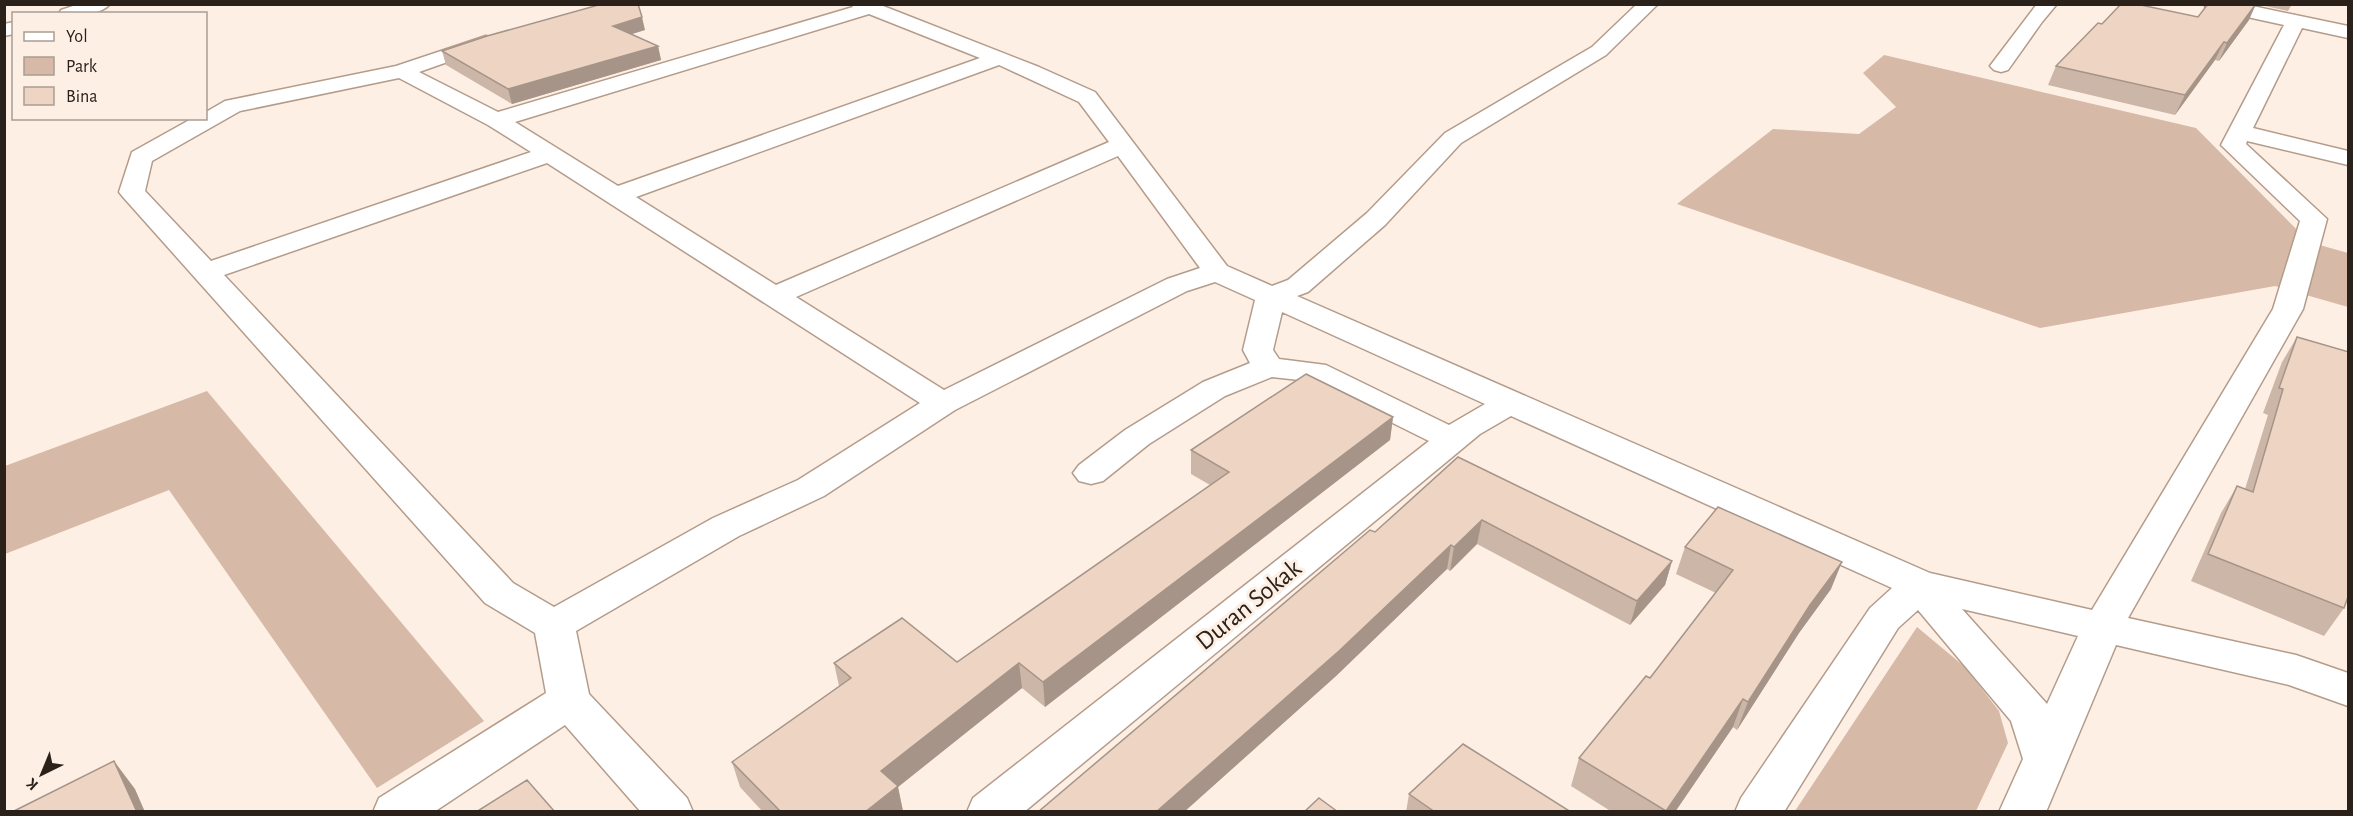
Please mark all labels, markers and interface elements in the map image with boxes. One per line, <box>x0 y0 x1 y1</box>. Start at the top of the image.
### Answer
legend <box>12 12 207 120</box>
text: Yol <box>66 28 88 46</box>
text: Park <box>66 58 98 76</box>
text: Bina <box>66 88 98 106</box>
street label: Duran Sokak <box>1191 555 1306 655</box>
north arrow <box>12 744 72 804</box>
text: K <box>23 775 41 793</box>

